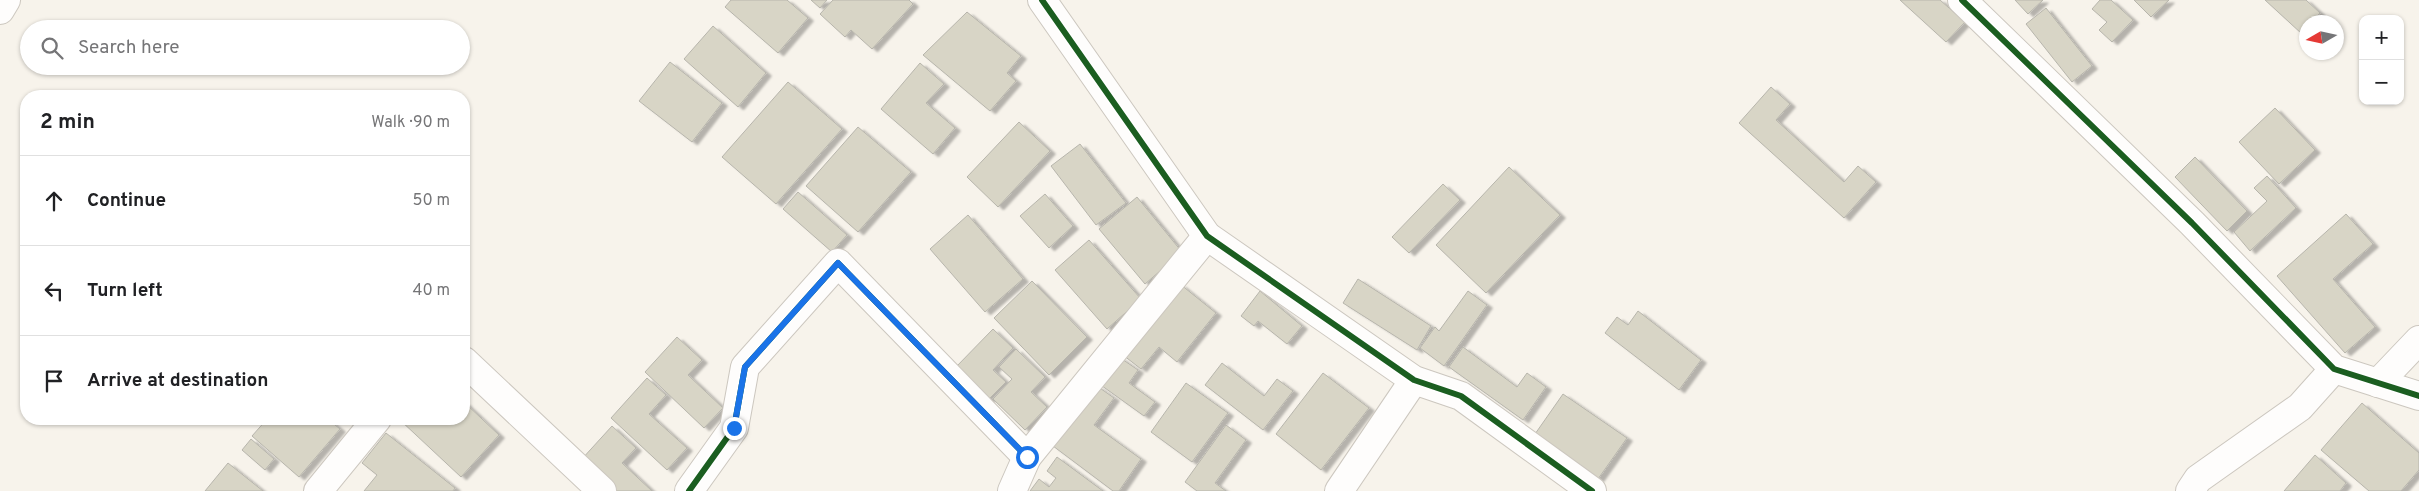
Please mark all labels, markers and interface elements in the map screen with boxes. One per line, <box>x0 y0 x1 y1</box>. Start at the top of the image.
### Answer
north arrow <box>2299 15 2344 60</box>
map controls <box>2359 15 2404 105</box>
button: + <box>2359 15 2404 60</box>
search box <box>20 20 470 75</box>
icon: search <box>38 34 66 62</box>
text: Search here <box>78 36 180 60</box>
button: − <box>2359 60 2404 105</box>
text: 2 min <box>40 109 95 136</box>
text: Walk · 90 m <box>371 113 450 133</box>
icon: ahead <box>40 187 68 215</box>
text: Continue <box>87 189 166 213</box>
text: 50 m <box>413 191 450 211</box>
icon: left <box>40 277 68 305</box>
text: Turn left <box>87 279 163 303</box>
text: 40 m <box>412 281 450 301</box>
icon: arrive <box>40 367 68 395</box>
text: Arrive at destination <box>87 369 268 393</box>
route end <box>723 417 746 440</box>
route start <box>1016 446 1039 469</box>

